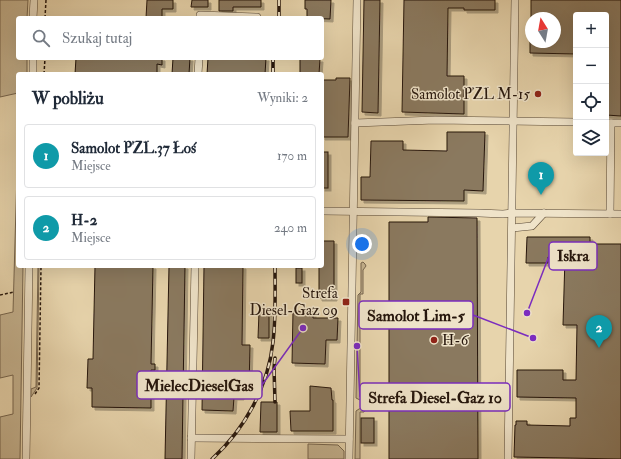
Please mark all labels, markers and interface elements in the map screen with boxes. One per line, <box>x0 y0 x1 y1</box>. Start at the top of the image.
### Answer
north arrow <box>525 12 561 48</box>
map controls <box>573 12 609 156</box>
button: + <box>573 12 609 48</box>
search box <box>16 16 324 60</box>
icon: search <box>30 27 52 49</box>
text: Szukaj tutaj <box>62 29 132 48</box>
button: − <box>573 48 609 84</box>
button: locate <box>573 84 609 120</box>
place label: Samolot PZL M-15 <box>411 85 530 104</box>
text: W pobliżu <box>32 88 104 109</box>
marker: Samolot PZL M-15 <box>533 89 543 99</box>
text: Wyniki: 2 <box>257 90 308 106</box>
button: layers <box>573 120 609 156</box>
text: Samolot PZL.37 Łoś <box>71 139 196 158</box>
text: 1 <box>44 148 48 164</box>
text: 170 m <box>277 148 307 164</box>
text: Miejsce <box>71 158 111 174</box>
pin: 1 <box>528 162 554 195</box>
text: H-2 <box>71 211 97 230</box>
text: 2 <box>43 220 49 236</box>
text: 240 m <box>274 220 307 236</box>
text: Miejsce <box>71 230 111 246</box>
your location <box>352 234 372 254</box>
callout: Iskra <box>549 242 597 270</box>
text: Iskra <box>557 246 589 266</box>
place label: Strefa Diesel-Gaz 09 <box>249 284 339 320</box>
marker: Strefa Diesel-Gaz 09 <box>341 297 351 307</box>
callout: Samolot Lim-5 <box>359 301 473 329</box>
text: Samolot Lim-5 <box>367 306 466 326</box>
pin: 2 <box>586 315 612 348</box>
place label: H-6 <box>442 331 470 350</box>
marker: H-6 <box>429 335 439 345</box>
callout: MielecDieselGas <box>137 371 262 399</box>
text: MielecDieselGas <box>143 376 254 396</box>
callout: Strefa Diesel-Gaz 10 <box>360 383 510 411</box>
text: Strefa Diesel-Gaz 10 <box>368 388 502 408</box>

